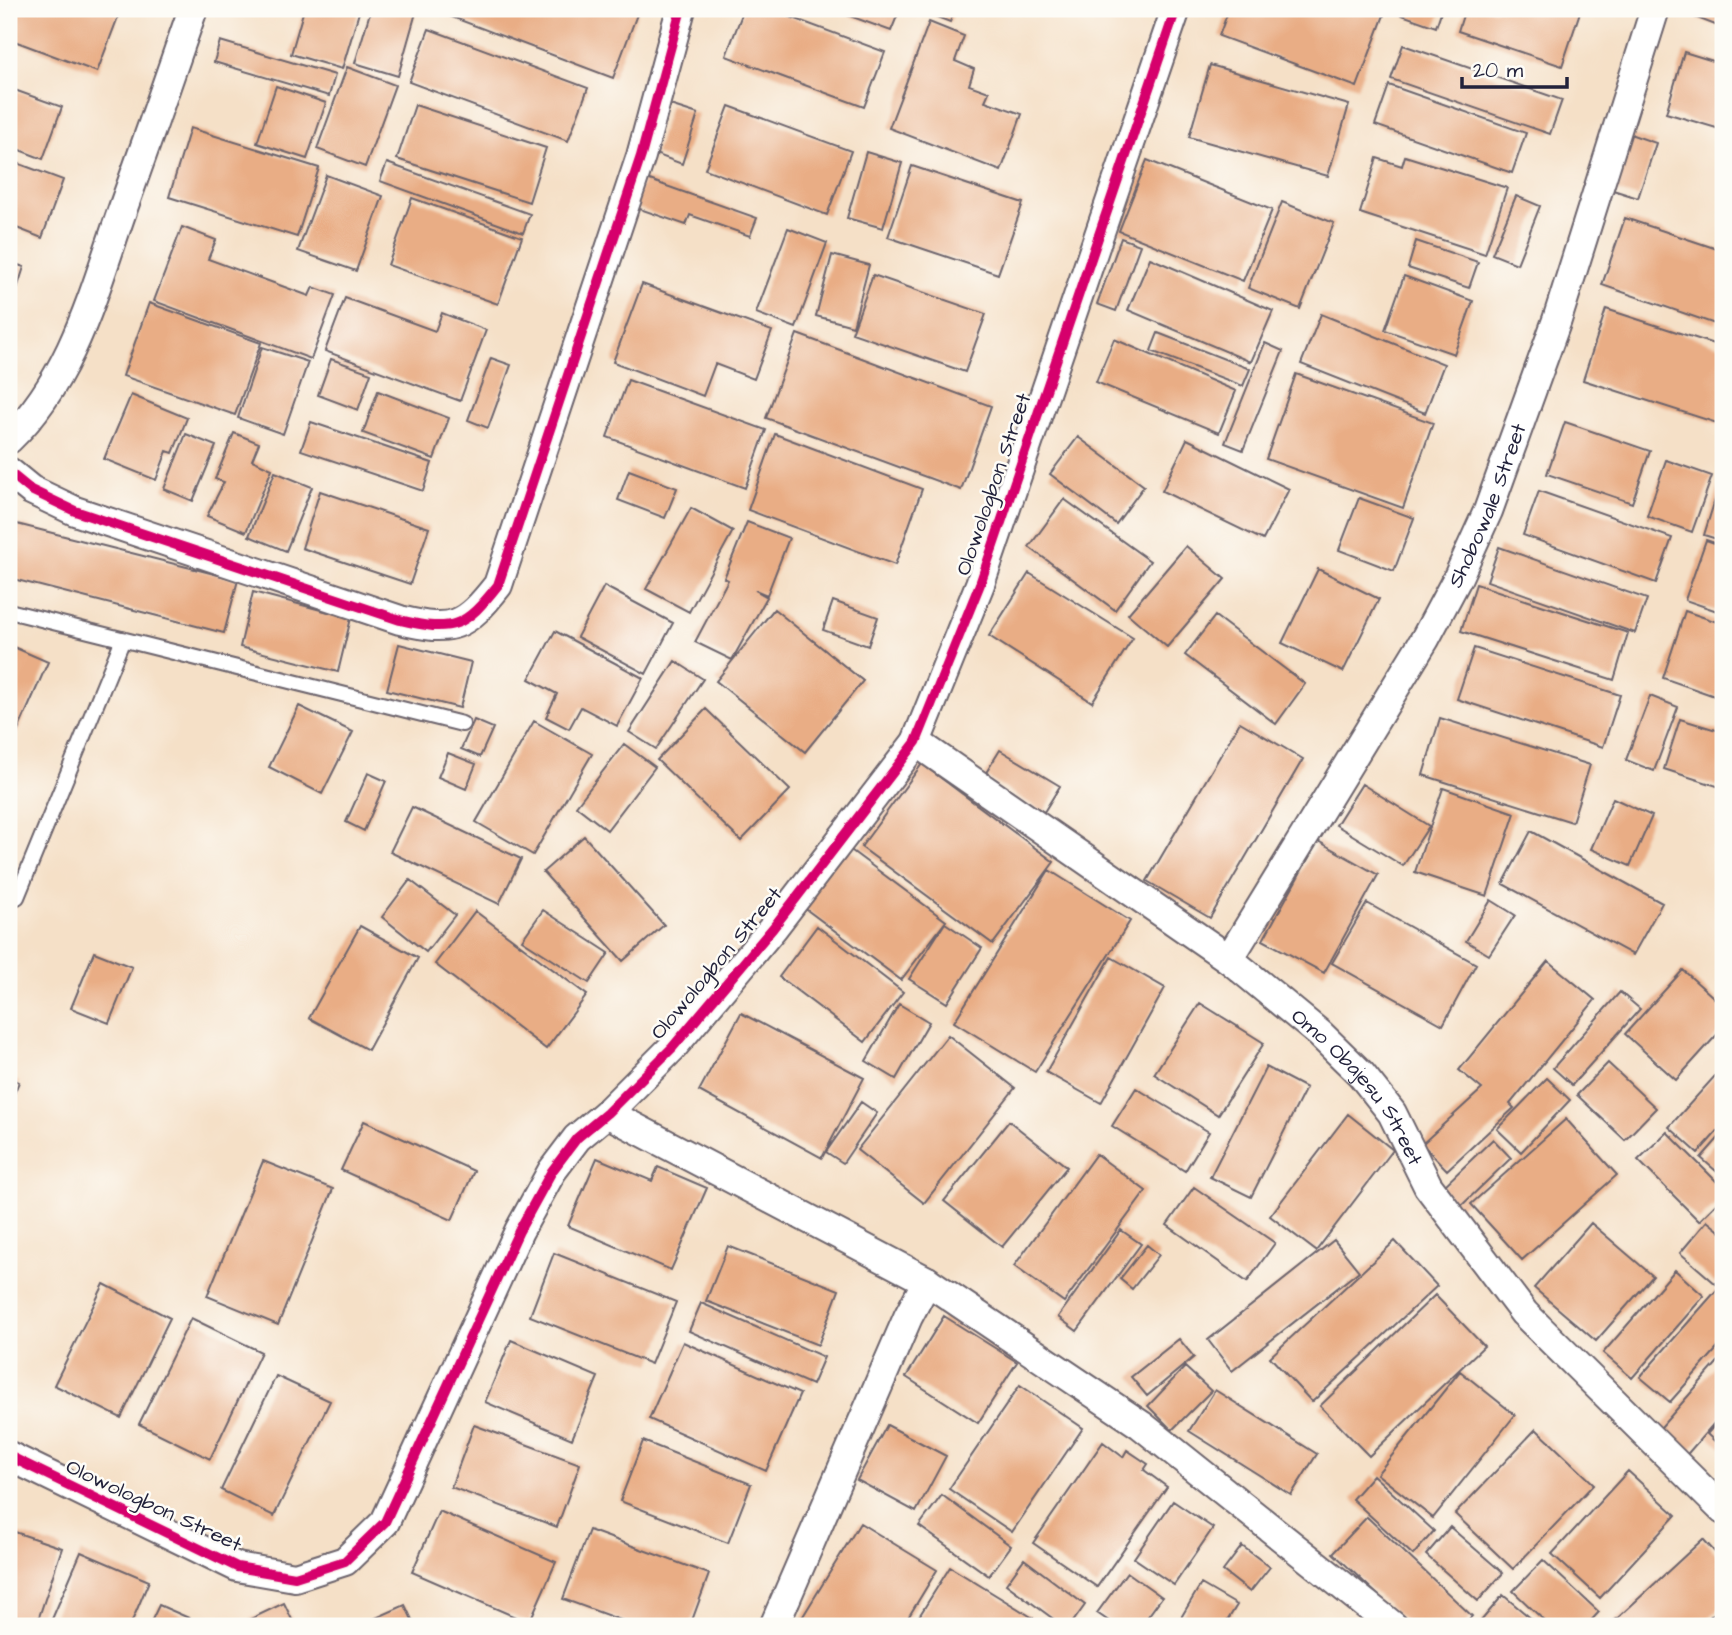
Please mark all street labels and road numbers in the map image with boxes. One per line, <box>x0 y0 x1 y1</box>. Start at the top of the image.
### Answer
street label: Olowologbon Street <box>949 389 1040 580</box>
street label: Shobowale Street <box>1441 419 1534 593</box>
street label: Olowologbon Street <box>644 880 791 1047</box>
street label: Omo Obajesu Street <box>1285 1002 1430 1171</box>
street label: Olowologbon Street <box>60 1452 247 1561</box>

